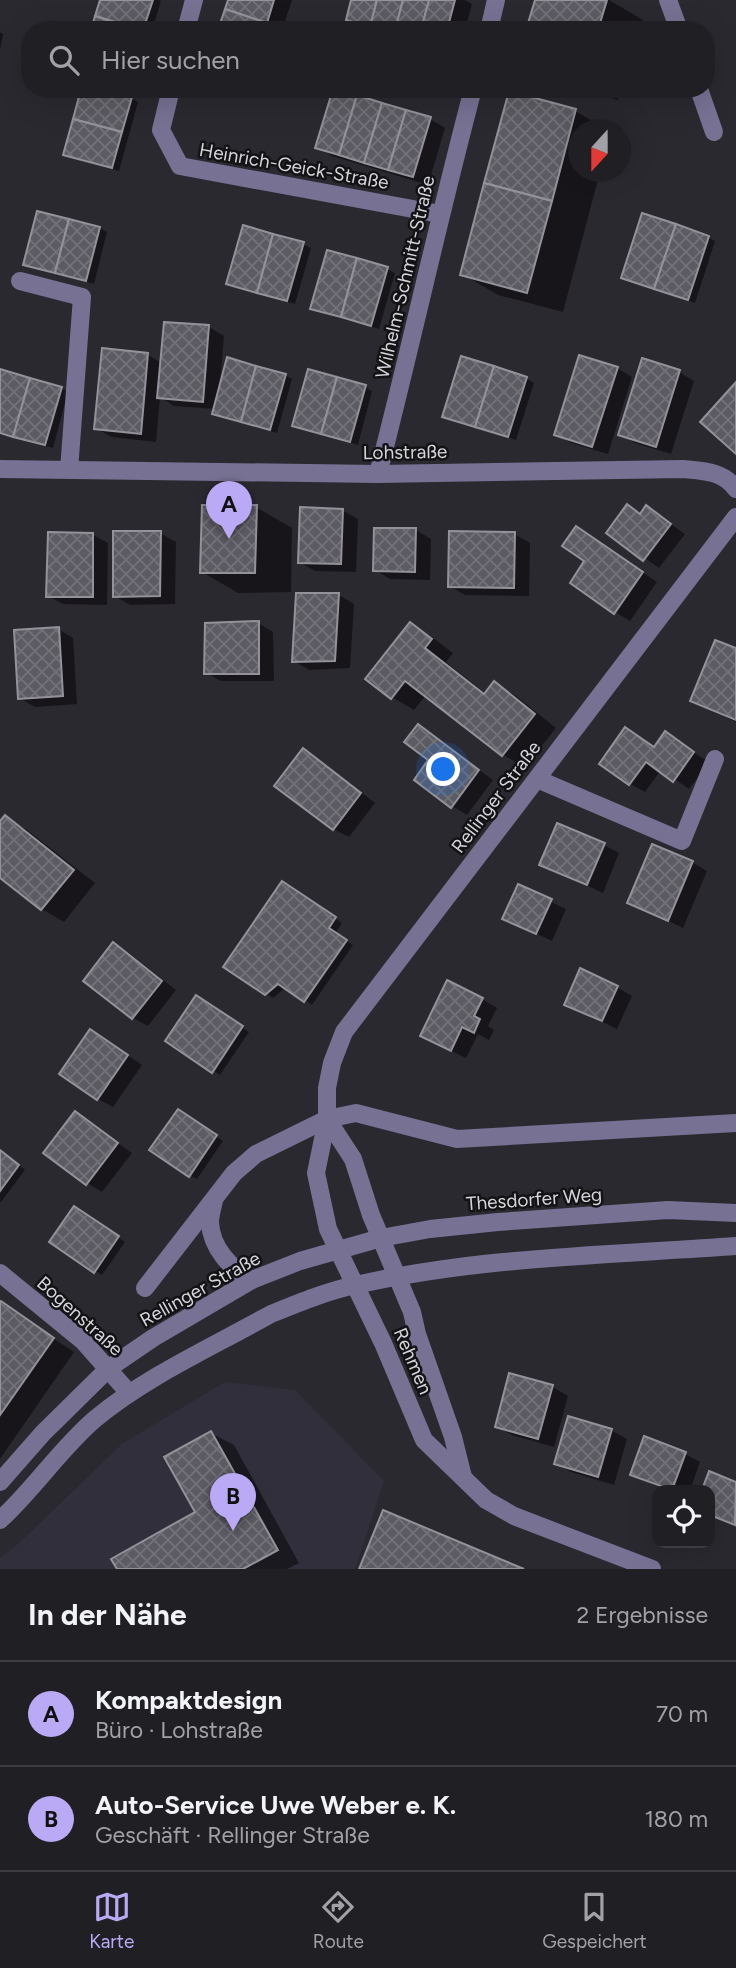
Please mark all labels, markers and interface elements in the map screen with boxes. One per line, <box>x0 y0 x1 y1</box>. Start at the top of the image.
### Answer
search box <box>21 21 715 98</box>
icon: search <box>45 41 83 79</box>
text: Hier suchen <box>101 44 240 76</box>
north arrow <box>568 119 631 182</box>
street label: Heinrich-Geick-Straße <box>197 138 391 194</box>
street label: Wilhelm-Schmitt-Straße <box>370 173 440 381</box>
street label: Lohstraße <box>362 440 448 464</box>
pin: A <box>206 481 252 539</box>
street label: Rellinger Straße <box>446 736 546 858</box>
your location <box>426 752 460 786</box>
street label: Thesdorfer Weg <box>465 1183 603 1215</box>
street label: Rellinger Straße <box>136 1246 264 1332</box>
street label: Bogenstraße <box>32 1271 128 1361</box>
street label: Rehmen <box>389 1324 437 1398</box>
pin: B <box>210 1473 256 1531</box>
map controls <box>652 1485 715 1548</box>
button: locate <box>652 1485 715 1548</box>
text: In der Nähe <box>28 1596 187 1633</box>
text: 2 Ergebnisse <box>576 1601 708 1629</box>
text: Kompaktdesign <box>95 1684 282 1716</box>
text: A <box>43 1700 59 1728</box>
text: 70 m <box>656 1700 708 1728</box>
text: Büro · Lohstraße <box>95 1716 263 1744</box>
text: Auto-Service Uwe Weber e. K. <box>95 1789 456 1821</box>
text: B <box>44 1805 58 1833</box>
text: 180 m <box>644 1805 708 1833</box>
text: Geschäft · Rellinger Straße <box>95 1821 370 1849</box>
tab: Karte <box>89 1888 134 1953</box>
tab: Route <box>313 1888 364 1953</box>
tab: Gespeichert <box>542 1888 647 1953</box>

